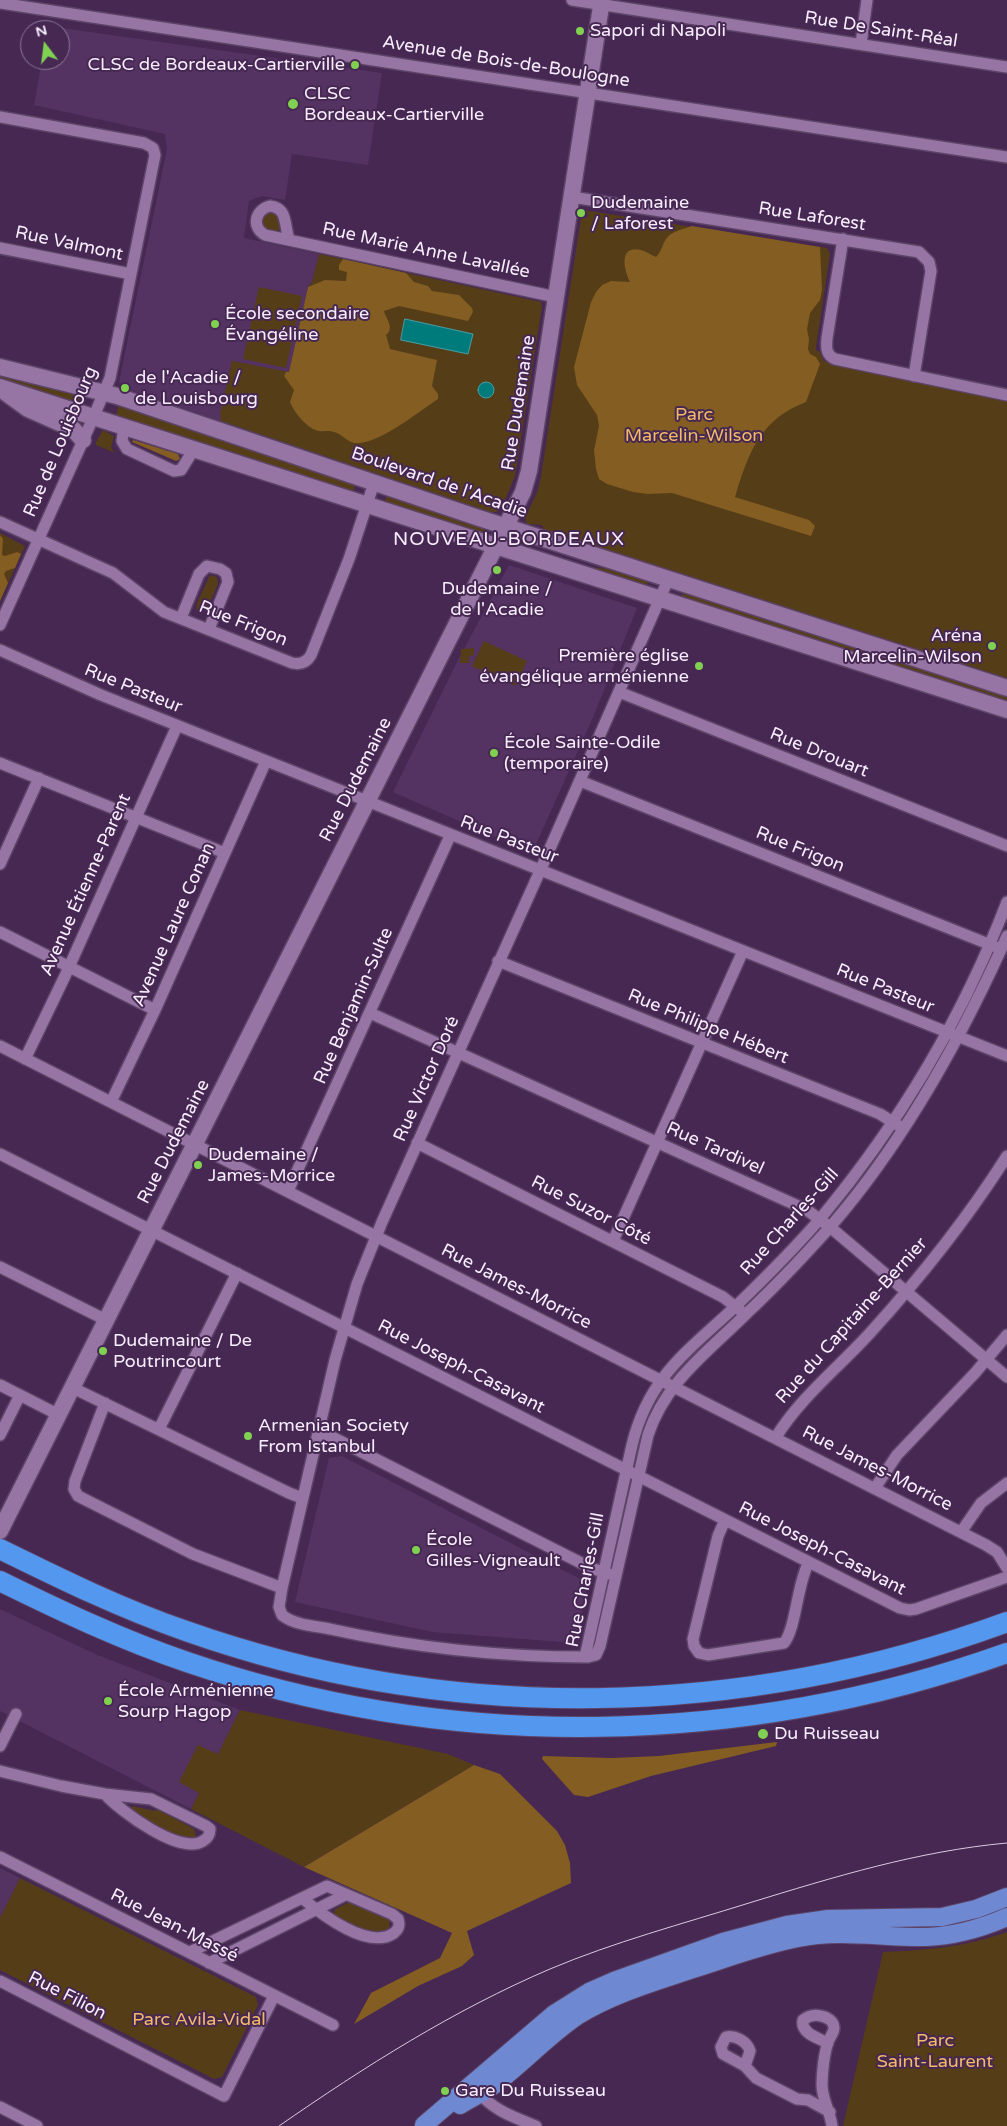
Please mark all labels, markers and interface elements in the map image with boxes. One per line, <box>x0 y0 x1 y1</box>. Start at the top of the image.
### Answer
street label: Rue De Saint-Réal <box>803 7 959 53</box>
north arrow <box>20 20 70 70</box>
place label: Sapori di Napoli <box>590 20 726 42</box>
text: N <box>34 21 49 41</box>
marker: Sapori di Napoli <box>574 25 586 37</box>
street label: Avenue de Bois-de-Boulogne <box>381 32 631 92</box>
place label: CLSC de Bordeaux-Cartierville <box>88 54 345 76</box>
marker: CLSC de Bordeaux-Cartierville <box>349 59 361 71</box>
place label: CLSC Bordeaux-Cartierville <box>304 83 484 126</box>
marker: CLSC Bordeaux-Cartierville <box>286 97 300 111</box>
place label: Dudemaine / Laforest <box>591 192 689 234</box>
street label: Rue Laforest <box>757 198 867 236</box>
marker: Dudemaine / Laforest <box>575 207 587 219</box>
street label: Rue Marie Anne Lavallée <box>320 218 532 284</box>
street label: Rue Valmont <box>13 222 125 266</box>
place label: École secondaire Évangéline <box>225 303 369 346</box>
marker: École secondaire Évangéline <box>209 318 221 330</box>
street label: Rue Dudemaine <box>498 334 540 472</box>
street label: Rue de Louisbourg <box>20 363 102 521</box>
place label: de l'Acadie / de Louisbourg <box>135 367 258 409</box>
marker: de l'Acadie / de Louisbourg <box>119 382 131 394</box>
park label: Parc Marcelin-Wilson <box>625 404 763 446</box>
street label: Boulevard de l'Acadie <box>348 443 530 523</box>
district label: NOUVEAU-BORDEAUX <box>391 529 627 551</box>
marker: Dudemaine / de l'Acadie <box>491 564 503 576</box>
place label: Dudemaine / de l'Acadie <box>442 578 552 620</box>
street label: Rue Frigon <box>195 596 291 652</box>
place label: Aréna Marcelin-Wilson <box>843 625 982 668</box>
marker: Aréna Marcelin-Wilson <box>986 640 998 652</box>
place label: Première église évangélique arménienne <box>479 645 689 688</box>
street label: Rue Pasteur <box>81 660 185 718</box>
marker: Première église évangélique arménienne <box>693 660 705 672</box>
street label: Rue Dudemaine <box>315 714 397 846</box>
street label: Rue Drouart <box>767 723 871 783</box>
place label: École Sainte-Odile (temporaire) <box>504 732 661 774</box>
marker: École Sainte-Odile (temporaire) <box>488 747 500 759</box>
street label: Avenue Étienne-Parent <box>36 790 136 980</box>
street label: Rue Pasteur <box>457 811 561 869</box>
street label: Rue Frigon <box>752 822 848 878</box>
street label: Avenue Laure Conan <box>128 840 220 1010</box>
street label: Rue Benjamin-Sulte <box>310 924 398 1088</box>
street label: Rue Pasteur <box>833 960 937 1018</box>
street label: Rue Philippe Hébert <box>624 985 792 1069</box>
street label: Rue Victor Doré <box>390 1013 464 1145</box>
street label: Rue Dudemaine <box>133 1076 215 1208</box>
street label: Rue Tardivel <box>663 1118 767 1180</box>
place label: Dudemaine / James-Morrice <box>208 1144 335 1186</box>
marker: Dudemaine / James-Morrice <box>192 1159 204 1171</box>
street label: Rue Charles-Gill <box>736 1164 844 1280</box>
street label: Rue Suzor Côté <box>527 1171 655 1251</box>
street label: Rue du Capitaine-Bernier <box>772 1233 932 1409</box>
street label: Rue James-Morrice <box>437 1240 595 1334</box>
street label: Rue Joseph-Casavant <box>374 1315 548 1419</box>
place label: Dudemaine / De Poutrincourt <box>113 1330 252 1372</box>
marker: Dudemaine / De Poutrincourt <box>97 1345 109 1357</box>
place label: Armenian Society From Istanbul <box>258 1415 409 1458</box>
street label: Rue James-Morrice <box>798 1422 956 1516</box>
marker: Armenian Society From Istanbul <box>242 1430 254 1442</box>
street label: Rue Joseph-Casavant <box>735 1497 909 1601</box>
street label: Rue Charles-Gill <box>562 1511 610 1649</box>
place label: École Gilles-Vigneault <box>426 1529 560 1572</box>
marker: École Gilles-Vigneault <box>410 1544 422 1556</box>
place label: École Arménienne Sourp Hagop <box>118 1680 274 1722</box>
marker: École Arménienne Sourp Hagop <box>102 1695 114 1707</box>
place label: Du Ruisseau <box>774 1723 880 1745</box>
marker: Du Ruisseau <box>756 1727 770 1741</box>
street label: Rue Jean-Massé <box>106 1884 242 1968</box>
street label: Rue Filion <box>24 1967 110 2025</box>
park label: Parc Avila-Vidal <box>132 2009 266 2031</box>
park label: Parc Saint-Laurent <box>877 2030 993 2072</box>
place label: Gare Du Ruisseau <box>455 2080 606 2102</box>
marker: Gare Du Ruisseau <box>439 2085 451 2097</box>

